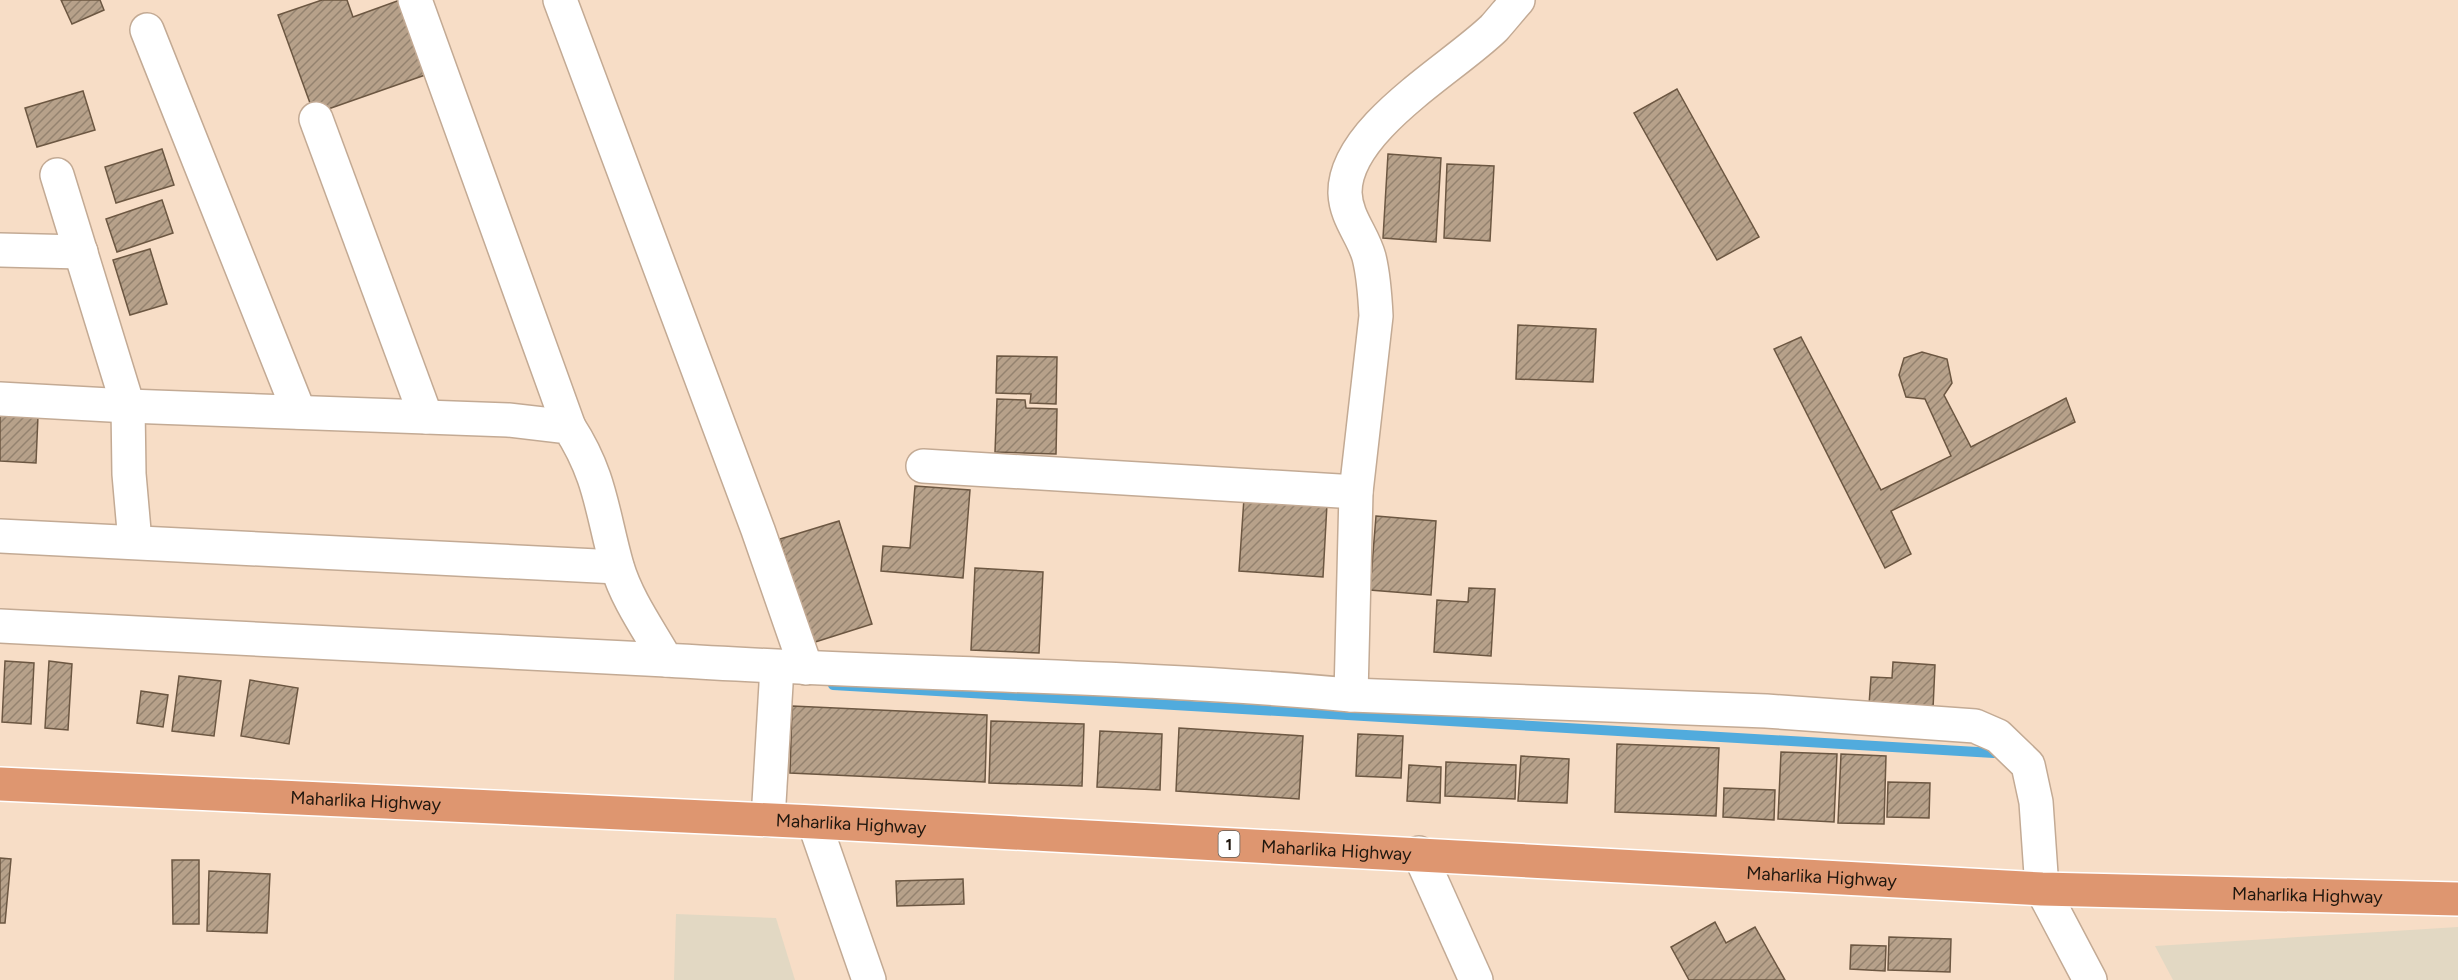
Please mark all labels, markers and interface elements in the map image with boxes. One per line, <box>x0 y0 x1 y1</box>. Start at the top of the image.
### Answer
street label: Maharlika Highway <box>290 787 442 816</box>
street label: Maharlika Highway <box>775 809 927 839</box>
road number: 1 <box>1218 831 1240 857</box>
street label: Maharlika Highway <box>1260 835 1413 866</box>
street label: Maharlika Highway <box>1746 862 1898 892</box>
street label: Maharlika Highway <box>2232 883 2383 908</box>

